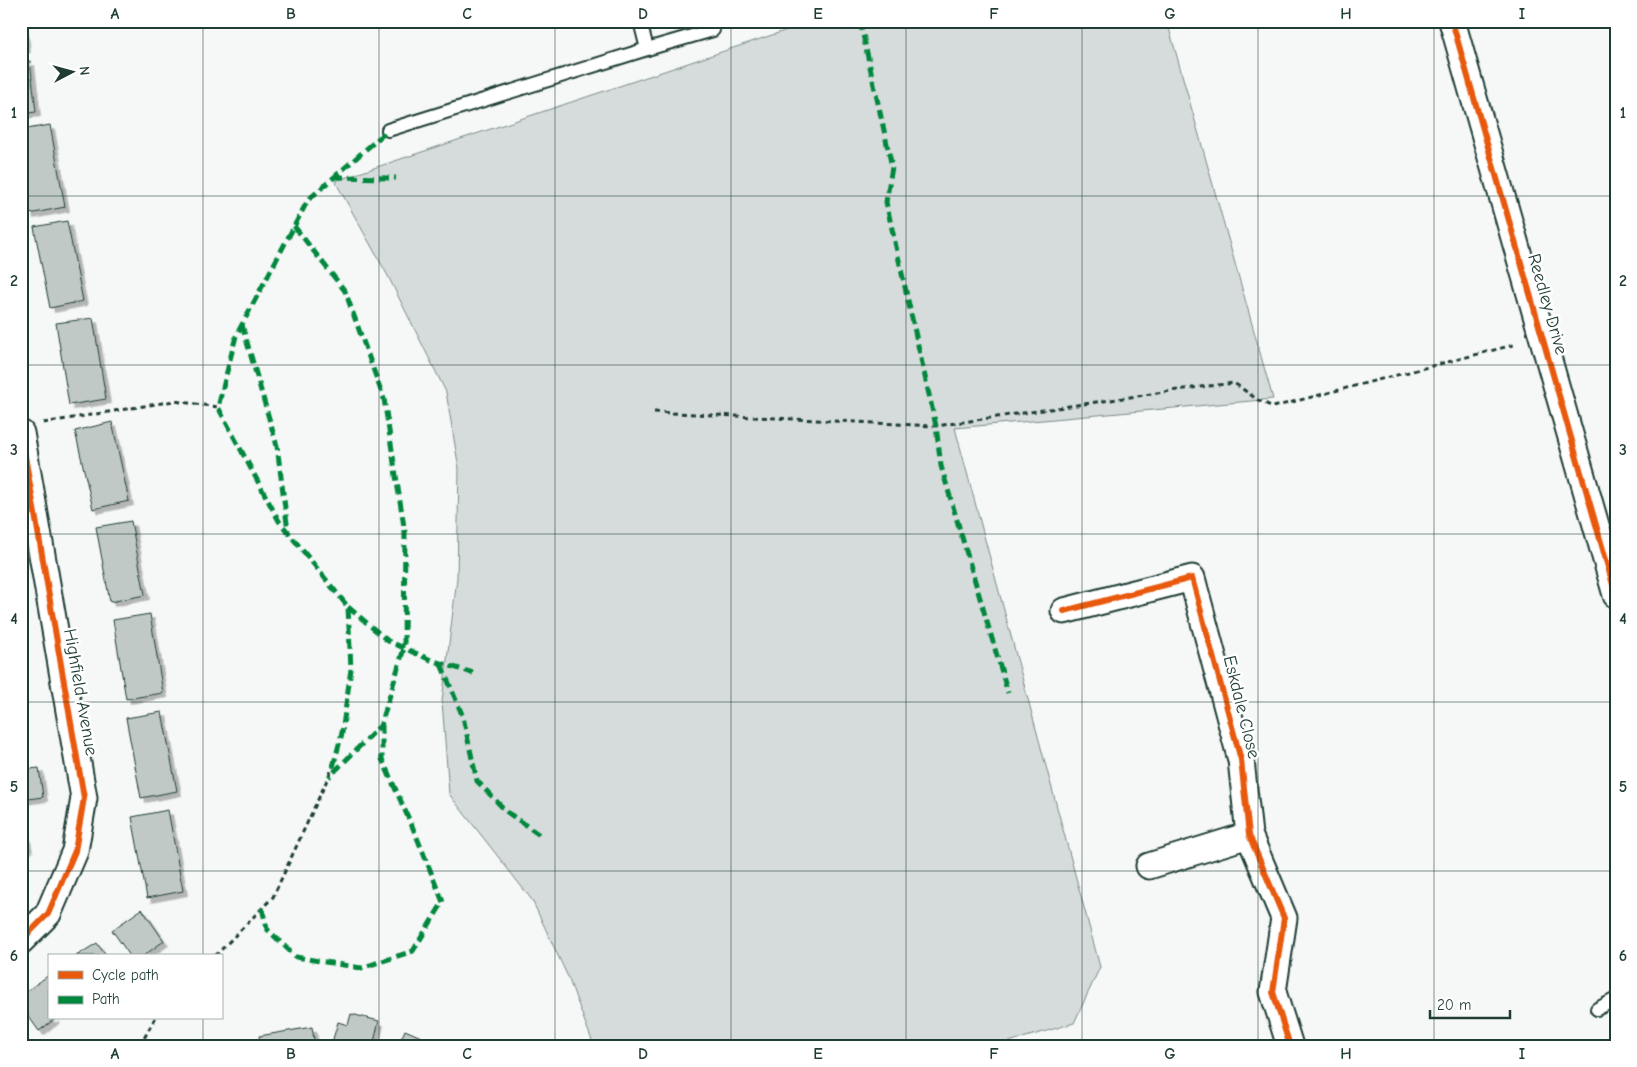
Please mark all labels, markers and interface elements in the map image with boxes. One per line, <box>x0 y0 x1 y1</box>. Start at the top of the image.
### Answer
text: A <box>111 5 120 23</box>
text: B <box>286 5 296 23</box>
text: C <box>462 5 472 23</box>
text: D <box>638 5 648 23</box>
text: E <box>813 5 823 23</box>
text: F <box>989 5 999 23</box>
text: G <box>1164 5 1176 23</box>
text: H <box>1340 5 1352 23</box>
text: I <box>1519 5 1525 23</box>
north arrow <box>48 48 98 98</box>
text: N <box>76 65 93 76</box>
text: 1 <box>11 104 17 122</box>
text: 1 <box>1620 104 1626 122</box>
street label: Reedley Drive <box>1523 251 1572 357</box>
text: 2 <box>10 272 18 290</box>
text: 2 <box>1619 272 1627 290</box>
text: 3 <box>10 441 18 459</box>
text: 3 <box>1619 441 1627 459</box>
text: 4 <box>10 610 18 628</box>
text: 4 <box>1619 610 1627 628</box>
street label: Highfield Avenue <box>59 627 102 757</box>
street label: Eskdale Close <box>1219 653 1264 761</box>
text: 5 <box>10 778 18 796</box>
text: 5 <box>1619 778 1627 796</box>
text: 6 <box>10 947 18 965</box>
text: 6 <box>1619 947 1627 965</box>
legend <box>48 954 222 1020</box>
text: Cycle path <box>92 966 159 984</box>
scale bar <box>1430 987 1510 1019</box>
text: Path <box>92 990 120 1008</box>
text: 20 m <box>1437 996 1471 1014</box>
text: A <box>111 1045 120 1063</box>
text: B <box>286 1045 296 1063</box>
text: C <box>462 1045 472 1063</box>
text: D <box>638 1045 648 1063</box>
text: E <box>813 1045 823 1063</box>
text: F <box>989 1045 999 1063</box>
text: G <box>1164 1045 1176 1063</box>
text: H <box>1340 1045 1352 1063</box>
text: I <box>1519 1045 1525 1063</box>

